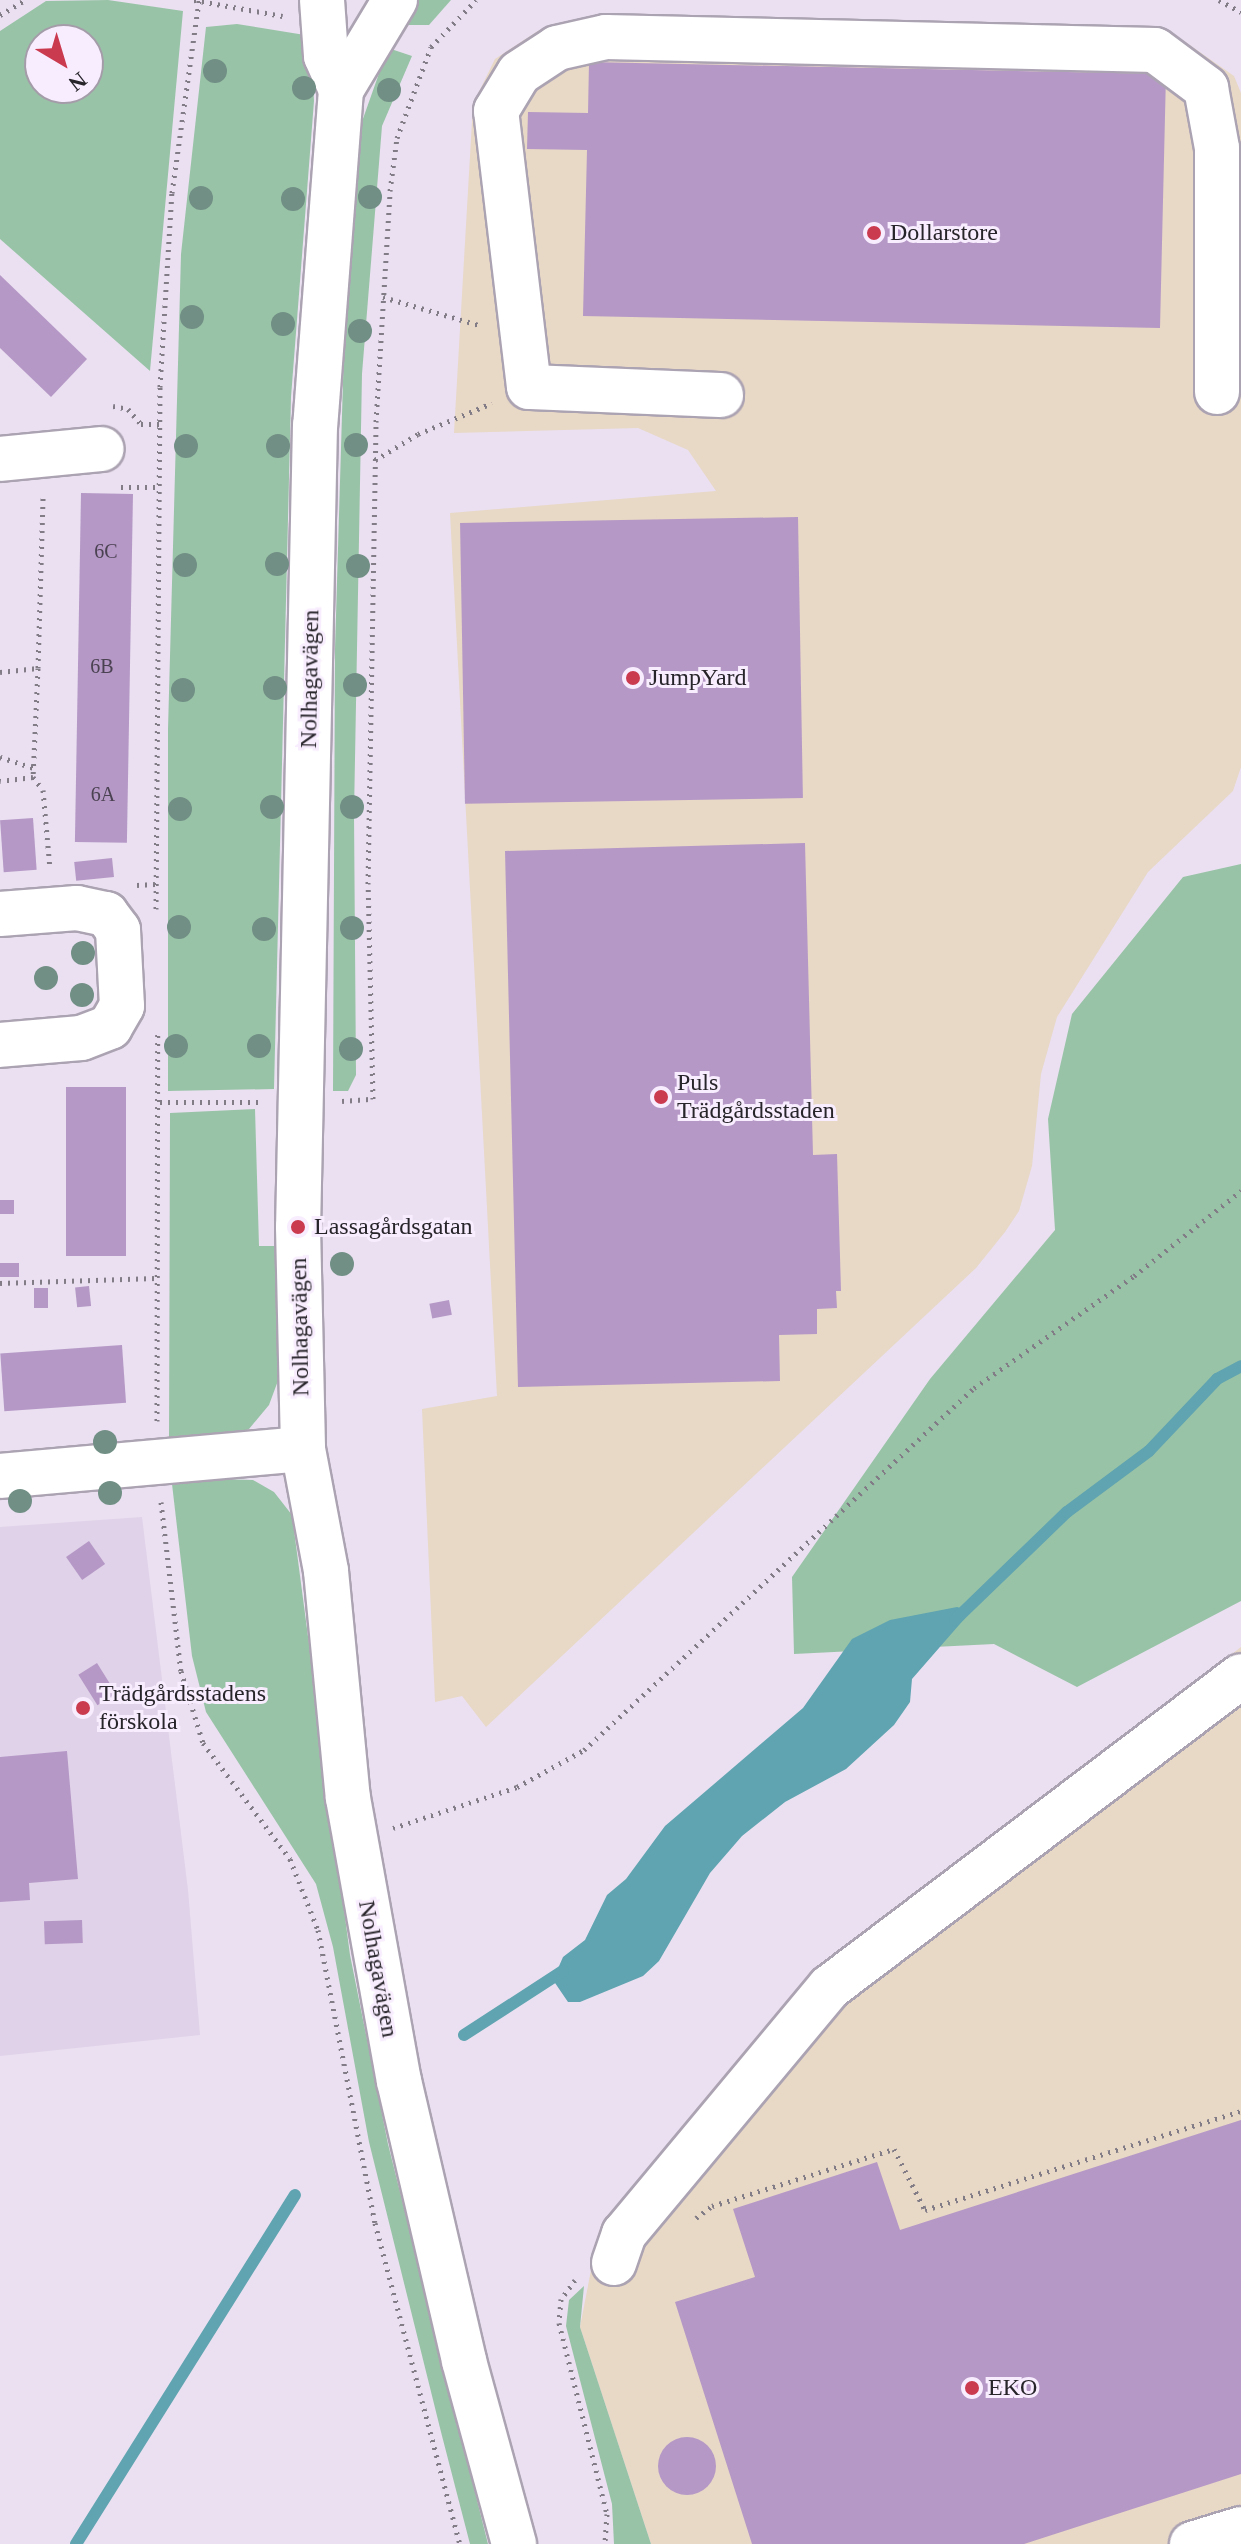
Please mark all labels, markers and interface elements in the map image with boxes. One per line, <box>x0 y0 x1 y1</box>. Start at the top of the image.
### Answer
north arrow <box>24 24 104 104</box>
text: N <box>64 67 92 96</box>
place label: Dollarstore <box>890 219 998 247</box>
marker: Dollarstore <box>865 224 883 242</box>
house number: 6C <box>94 539 118 563</box>
street label: Nolhagavägen <box>294 609 326 749</box>
house number: 6B <box>90 654 114 678</box>
place label: JumpYard <box>649 664 747 692</box>
marker: JumpYard <box>624 669 642 687</box>
house number: 6A <box>91 782 115 806</box>
place label: Puls Trädgårdsstaden <box>677 1069 835 1125</box>
marker: Puls Trädgårdsstaden <box>652 1088 670 1106</box>
place label: Lassagårdsgatan <box>314 1213 473 1241</box>
marker: Lassagårdsgatan <box>289 1218 307 1236</box>
street label: Nolhagavägen <box>284 1257 316 1397</box>
place label: Trädgårdsstadens förskola <box>99 1680 266 1736</box>
marker: Trädgårdsstadens förskola <box>74 1699 92 1717</box>
street label: Nolhagavägen <box>352 1898 404 2040</box>
place label: EKO <box>988 2374 1037 2402</box>
marker: EKO <box>963 2379 981 2397</box>

